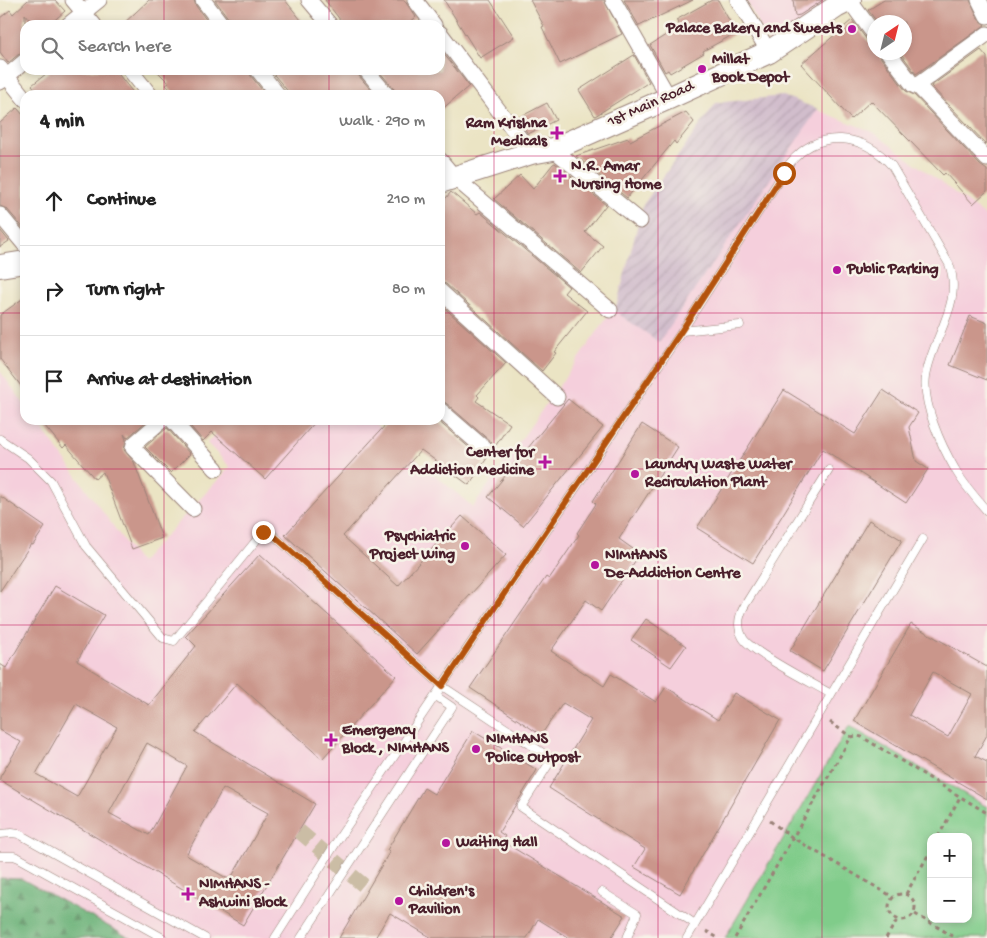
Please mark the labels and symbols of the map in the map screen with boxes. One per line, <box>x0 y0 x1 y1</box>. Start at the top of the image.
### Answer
north arrow <box>867 15 912 60</box>
place label: Palace Bakery and Sweets <box>665 20 843 39</box>
marker: Palace Bakery and Sweets <box>846 23 858 35</box>
place label: Millat Book Depot <box>711 51 791 88</box>
marker: Millat Book Depot <box>696 63 708 75</box>
street label: 1st Main Road <box>604 77 699 133</box>
place label: Ram Krishna Medicals <box>465 115 548 152</box>
marker: Ram Krishna Medicals <box>551 127 563 139</box>
place label: N.R. Amar Nursing Home <box>571 158 662 195</box>
route start <box>773 162 796 185</box>
marker: N.R. Amar Nursing Home <box>553 169 567 183</box>
place label: Public Parking <box>846 261 939 280</box>
marker: Public Parking <box>831 264 843 276</box>
place label: Center for Addiction Medicine <box>409 443 536 481</box>
marker: Center for Addiction Medicine <box>538 455 552 469</box>
place label: Laundry Waste Water Recirculation Plant <box>644 456 794 493</box>
marker: Laundry Waste Water Recirculation Plant <box>629 468 641 480</box>
route end <box>252 521 275 544</box>
place label: Psychiatric Project Wing <box>369 528 457 565</box>
marker: Psychiatric Project Wing <box>459 540 471 552</box>
place label: NIMHANS De-Addiction Centre <box>603 547 741 584</box>
marker: NIMHANS De-Addiction Centre <box>589 559 601 571</box>
place label: Emergency Block , NIMHANS <box>341 722 450 759</box>
place label: NIMHANS Police Outpost <box>485 731 581 768</box>
marker: Emergency Block , NIMHANS <box>324 733 338 747</box>
marker: NIMHANS Police Outpost <box>470 743 482 755</box>
place label: Waiting Hall <box>455 834 538 853</box>
marker: Waiting Hall <box>440 837 452 849</box>
place label: NIMHANS - Ashwini Block <box>198 876 288 913</box>
place label: Children's Pavilion <box>408 883 475 920</box>
marker: NIMHANS - Ashwini Block <box>181 887 195 901</box>
marker: Children's Pavilion <box>393 895 405 907</box>

